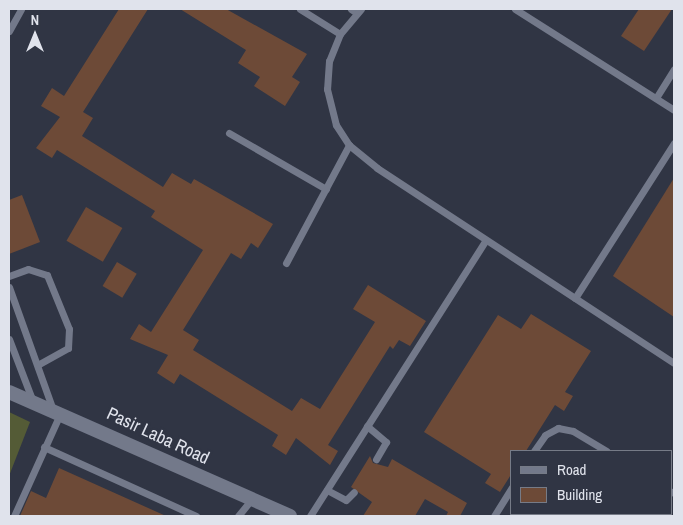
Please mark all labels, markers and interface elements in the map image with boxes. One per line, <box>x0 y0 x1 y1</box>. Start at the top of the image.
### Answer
north arrow <box>10 10 60 60</box>
text: N <box>31 11 39 29</box>
street label: Pasir Laba Road <box>103 403 213 469</box>
legend <box>510 450 673 515</box>
text: Road <box>557 459 586 480</box>
text: Building <box>557 484 602 505</box>

